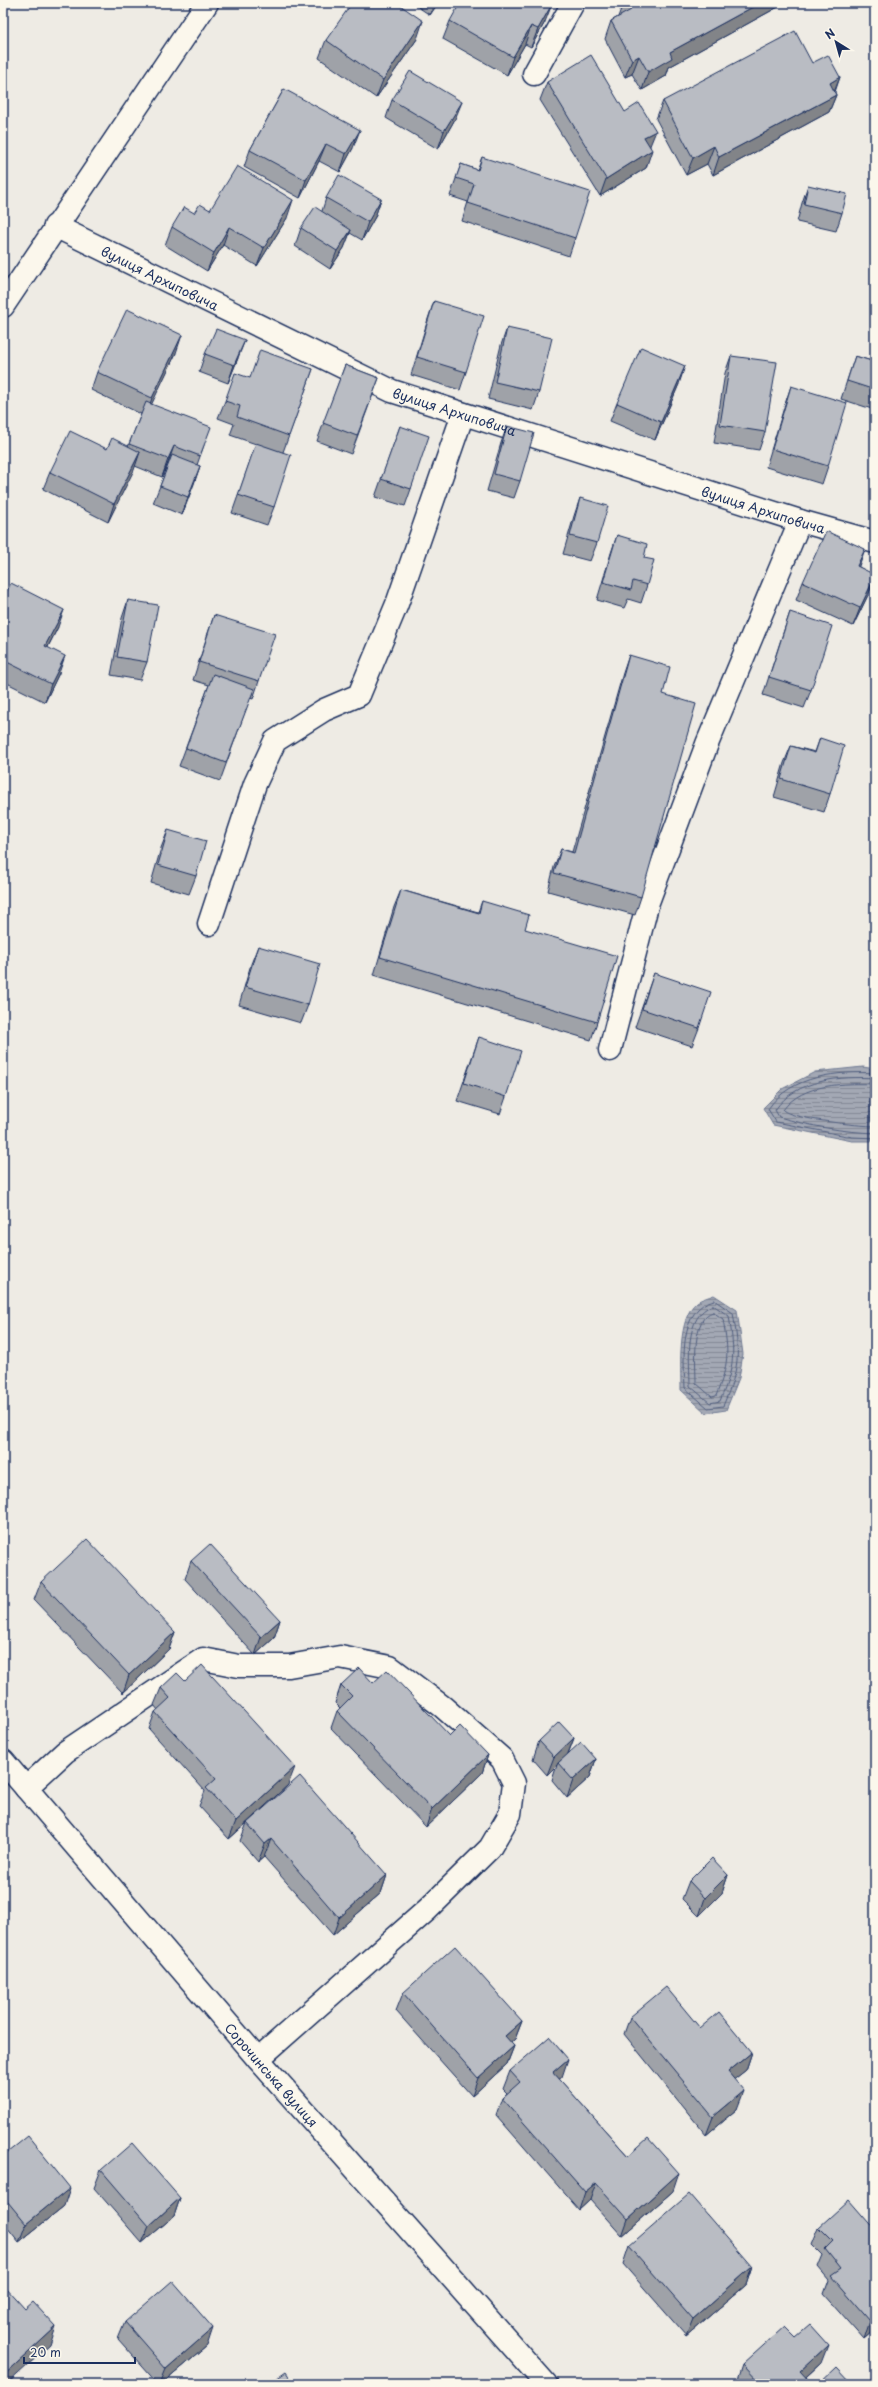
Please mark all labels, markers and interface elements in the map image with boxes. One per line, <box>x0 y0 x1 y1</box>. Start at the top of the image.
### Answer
north arrow <box>816 22 856 62</box>
text: N <box>821 24 839 43</box>
street label: вулиця Архиповича <box>98 241 223 315</box>
street label: вулиця Архиповича <box>390 382 520 440</box>
street label: вулиця Архиповича <box>699 481 828 537</box>
street label: Сорочинська вулиця <box>221 2018 323 2131</box>
scale bar <box>24 2339 135 2365</box>
text: 20 m <box>30 2343 61 2361</box>

